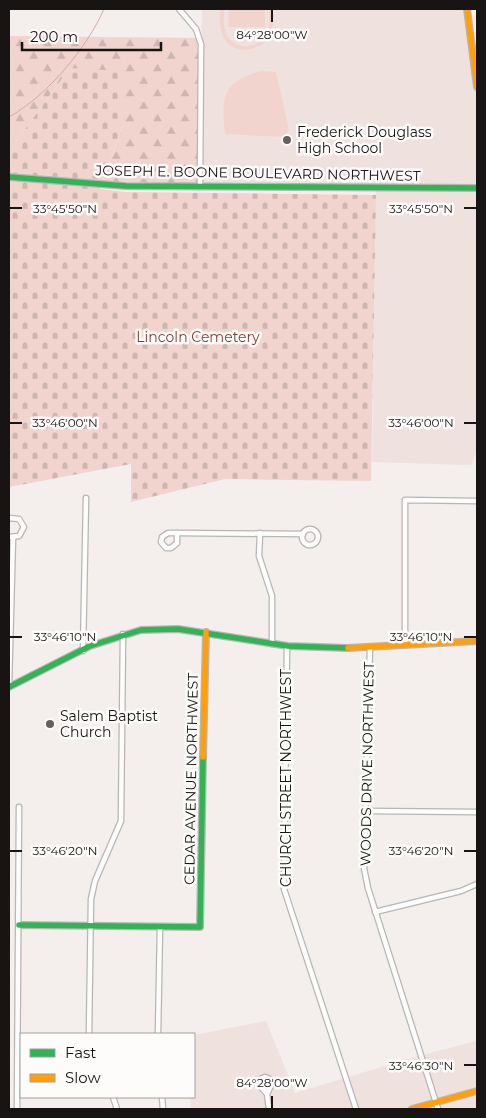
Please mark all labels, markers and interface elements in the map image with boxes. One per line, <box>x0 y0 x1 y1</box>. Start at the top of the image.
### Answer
scale bar <box>22 20 161 52</box>
text: 200 m <box>30 27 78 46</box>
text: 84°28'00"W <box>236 27 308 42</box>
place label: Frederick Douglass High School <box>297 123 432 157</box>
marker: Frederick Douglass High School <box>281 134 293 146</box>
street label: JOSEPH E. BOONE BOULEVARD NORTHWEST <box>94 161 421 185</box>
text: 33°45'50"N <box>33 201 97 216</box>
text: 33°45'50"N <box>389 201 453 216</box>
park label: Lincoln Cemetery <box>136 328 260 346</box>
text: 33°46'00"N <box>32 415 98 430</box>
text: 33°46'00"N <box>388 415 454 430</box>
text: 33°46'10"N <box>34 629 96 644</box>
text: 33°46'10"N <box>390 629 452 644</box>
street label: WOODS DRIVE NORTHWEST <box>356 662 378 866</box>
street label: CHURCH STREET NORTHWEST <box>277 669 295 887</box>
street label: CEDAR AVENUE NORTHWEST <box>180 673 202 885</box>
place label: Salem Baptist Church <box>60 707 158 741</box>
marker: Salem Baptist Church <box>44 718 56 730</box>
text: 33°46'20"N <box>33 843 97 858</box>
text: 33°46'20"N <box>389 843 453 858</box>
legend <box>20 1033 195 1098</box>
text: Fast <box>65 1043 96 1062</box>
text: 33°46'30"N <box>389 1058 453 1073</box>
text: Slow <box>65 1068 101 1087</box>
text: 84°28'00"W <box>236 1075 308 1090</box>

